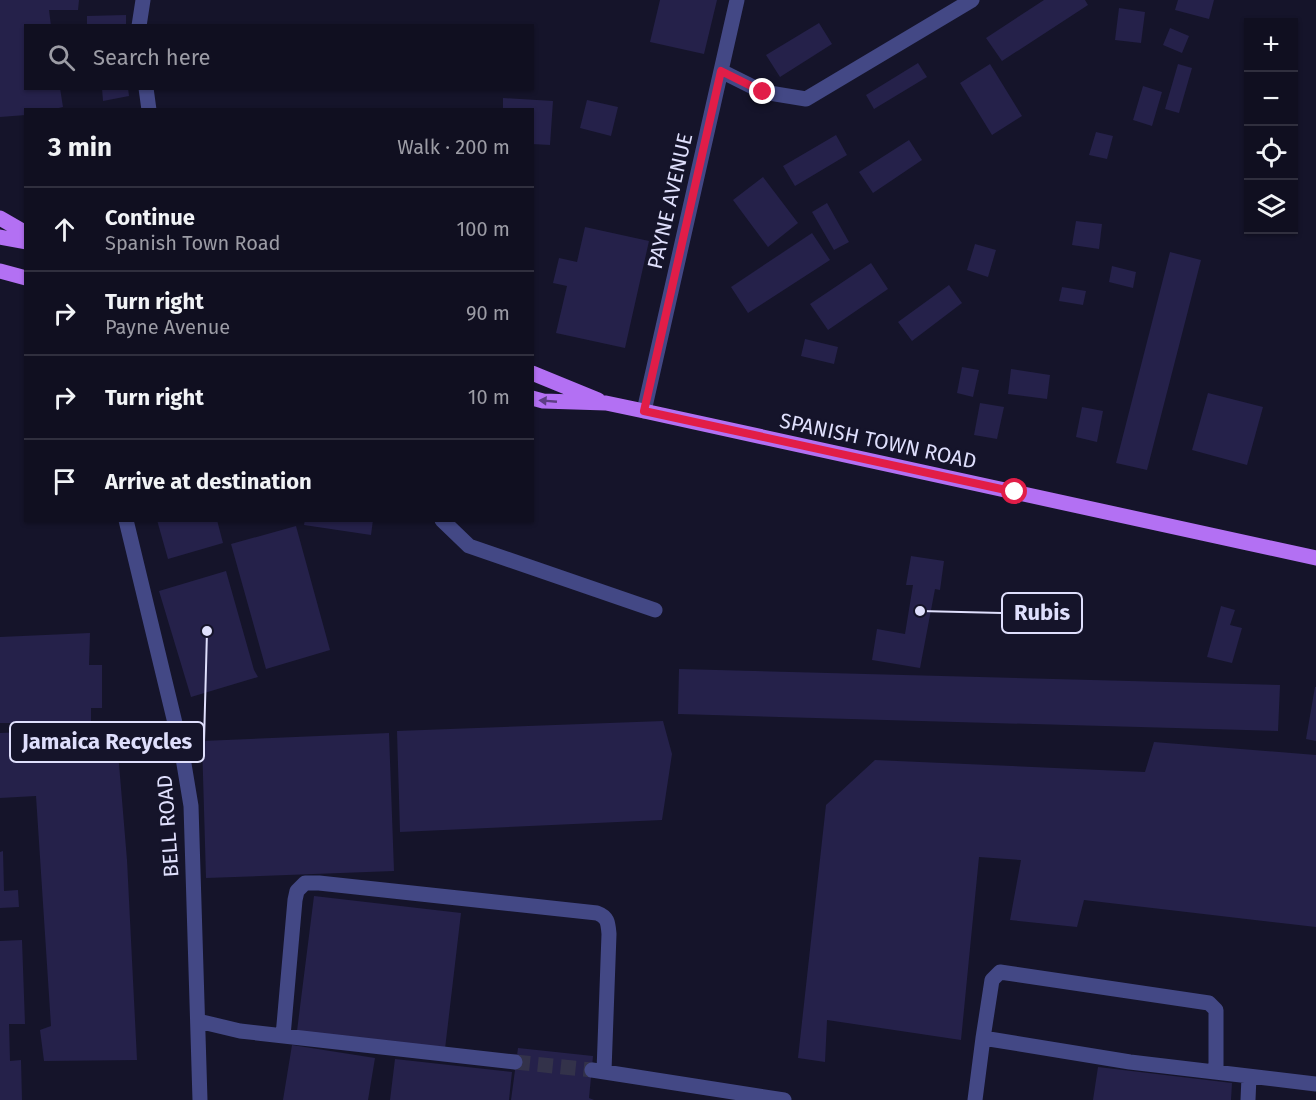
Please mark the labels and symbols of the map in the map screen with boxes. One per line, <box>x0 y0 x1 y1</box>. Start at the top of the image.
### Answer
route end <box>749 78 775 104</box>
street label: PAYNE AVENUE <box>642 130 698 272</box>
one-way arrow <box>539 396 558 405</box>
street label: SPANISH TOWN ROAD <box>777 407 979 475</box>
route start <box>1001 478 1027 504</box>
callout: Rubis <box>1002 593 1082 633</box>
text: Rubis <box>1014 599 1070 626</box>
callout: Jamaica Recycles <box>10 722 204 762</box>
text: Jamaica Recycles <box>21 728 193 755</box>
street label: BELL ROAD <box>151 774 185 878</box>

